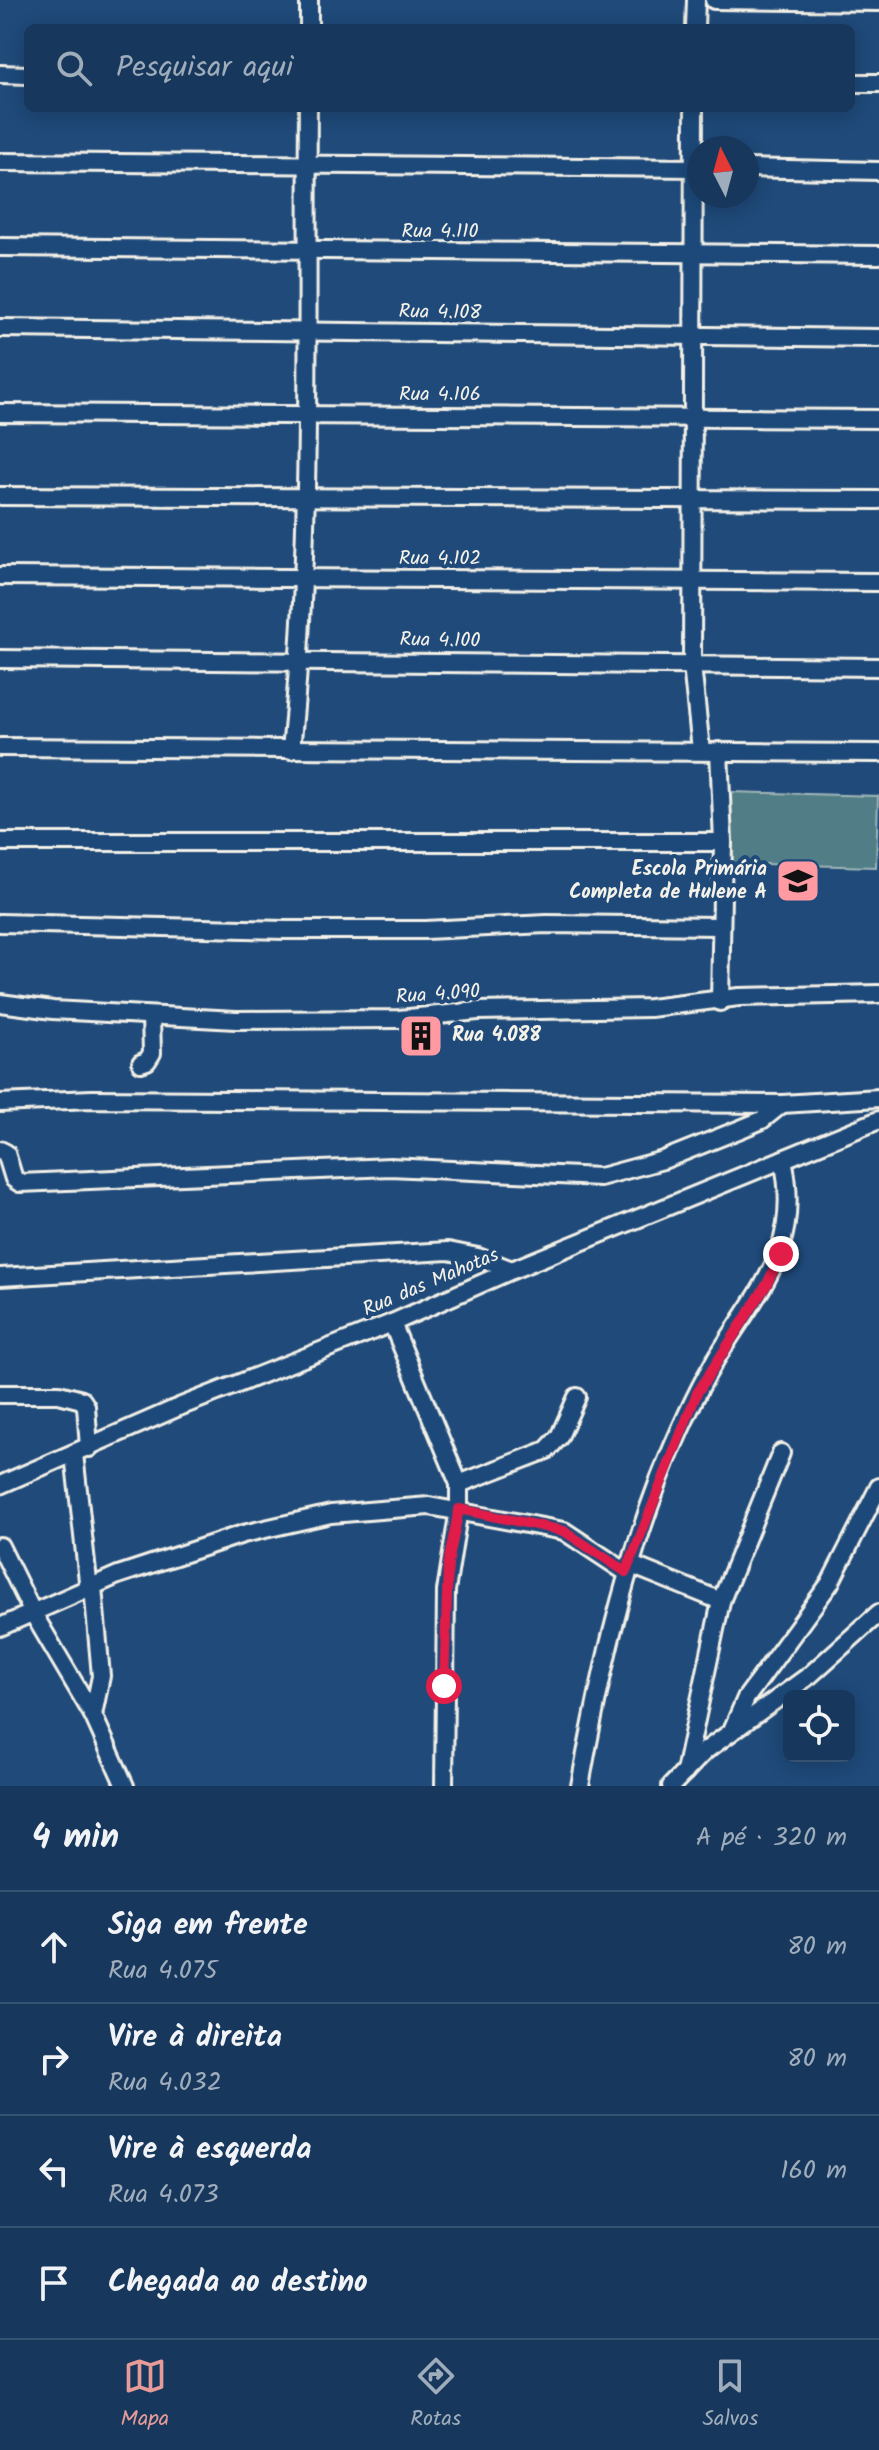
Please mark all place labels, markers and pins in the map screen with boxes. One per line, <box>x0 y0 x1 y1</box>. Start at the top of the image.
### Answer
place label: Escola Primária Completa de Hulene A <box>569 854 767 909</box>
school or university icon: Escola Primária Completa de Hulene A <box>774 857 822 905</box>
building icon: Rua 4.088 <box>397 1012 445 1060</box>
place label: Rua 4.088 <box>452 1020 541 1052</box>

